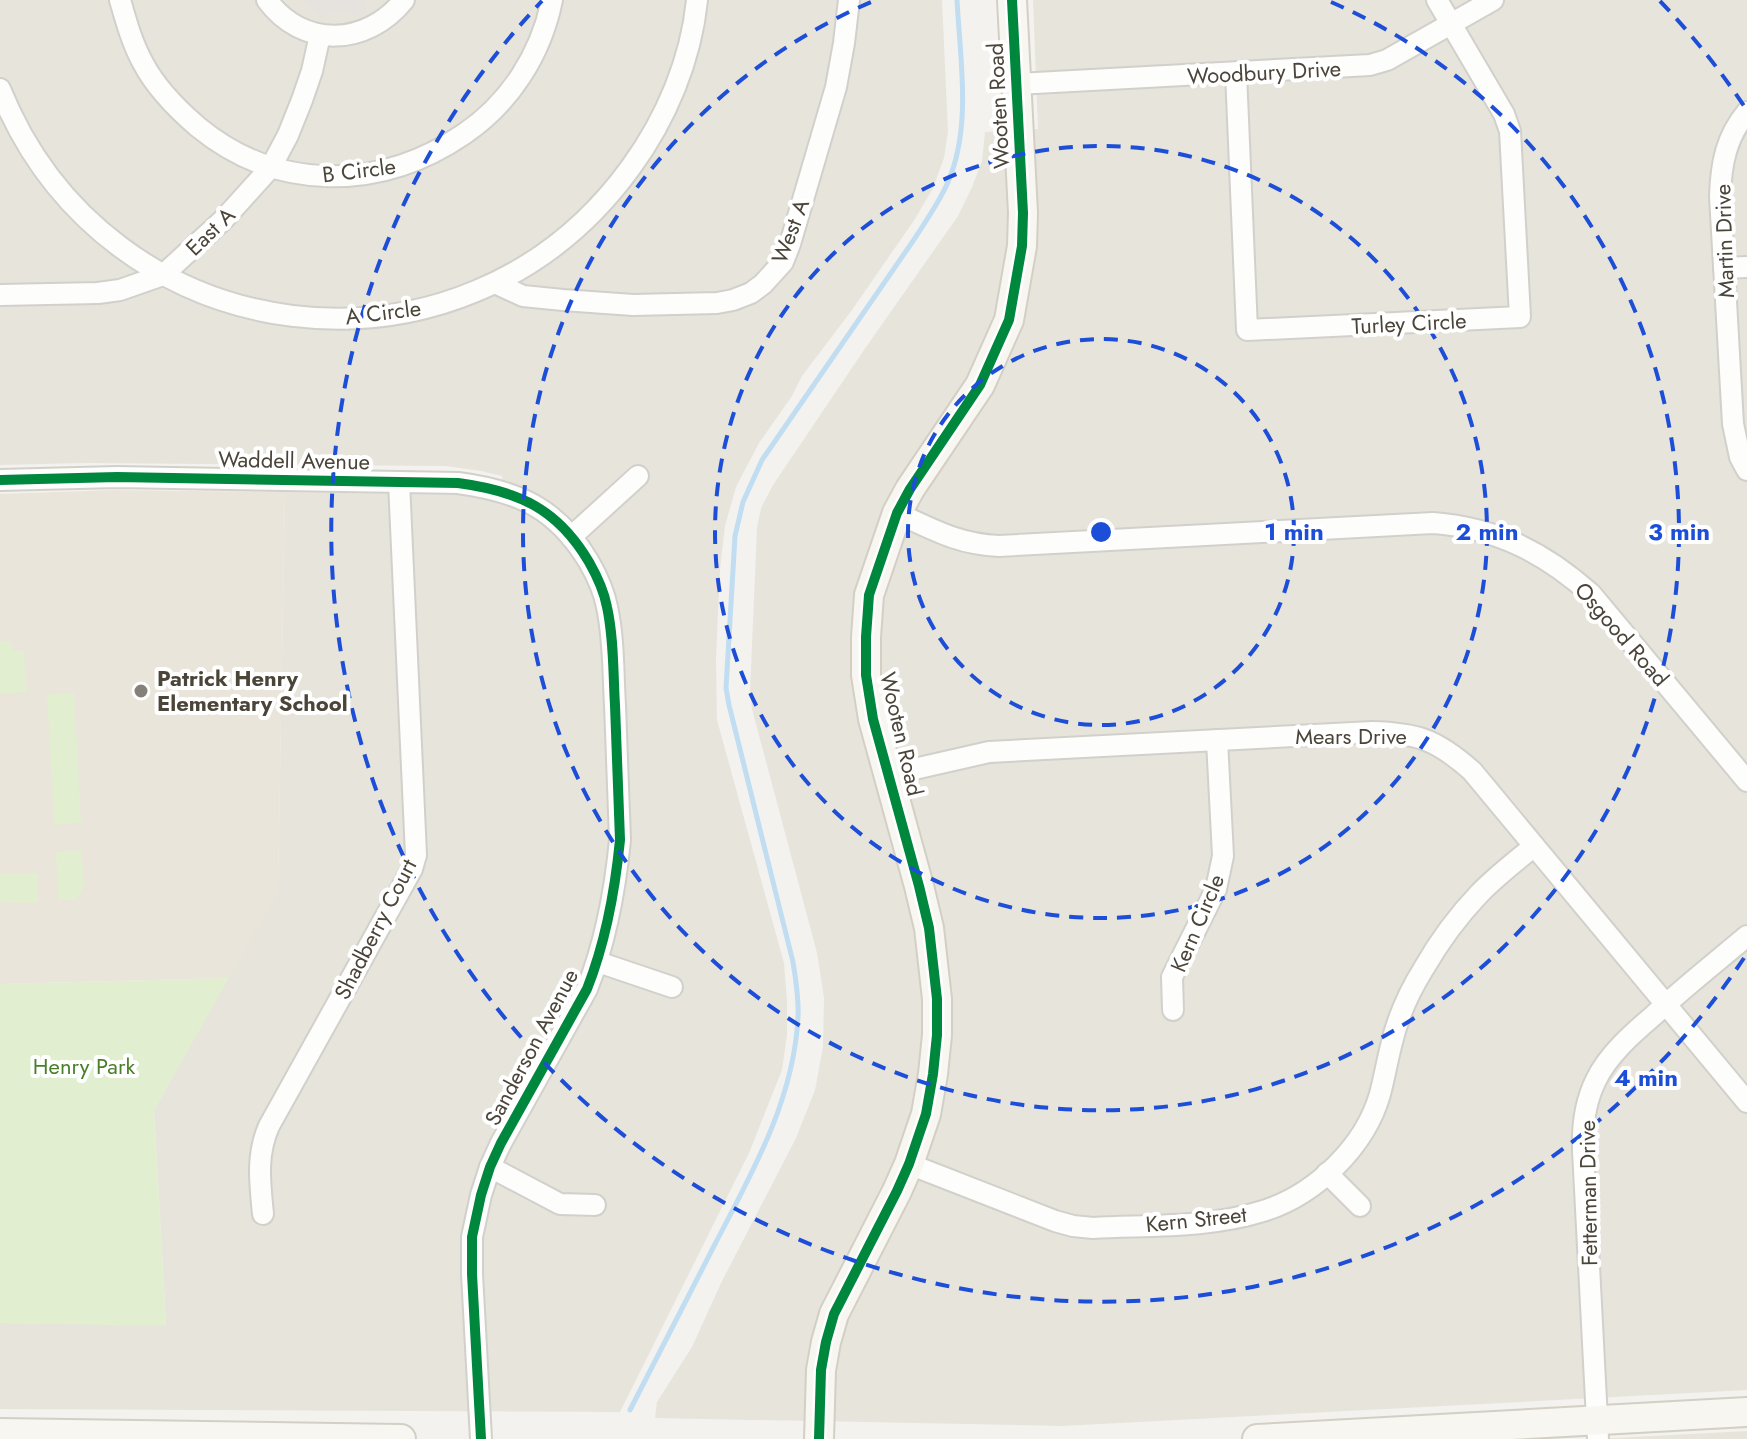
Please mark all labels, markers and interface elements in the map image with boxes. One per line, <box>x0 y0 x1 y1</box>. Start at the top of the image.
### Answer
street label: Wooten Road <box>979 42 1017 170</box>
street label: Woodbury Drive <box>1186 52 1342 92</box>
street label: B Circle <box>320 150 398 190</box>
street label: Martin Drive <box>1706 183 1742 299</box>
street label: West A <box>763 194 817 268</box>
street label: East A <box>178 199 242 263</box>
street label: A Circle <box>343 291 423 333</box>
street label: Turley Circle <box>1351 304 1467 342</box>
street label: Waddell Avenue <box>218 443 370 477</box>
text: 1 min <box>1264 514 1324 549</box>
text: 2 min <box>1455 514 1519 549</box>
text: 3 min <box>1648 514 1710 549</box>
centre of rings <box>1087 518 1115 546</box>
street label: Osgood Road <box>1567 575 1677 693</box>
place label: Patrick Henry Elementary School <box>157 662 348 719</box>
street label: Wooten Road <box>872 669 932 799</box>
marker: Patrick Henry Elementary School <box>132 682 150 700</box>
street label: Mears Drive <box>1295 720 1407 752</box>
street label: Shadberry Court <box>326 852 425 1005</box>
street label: Kern Circle <box>1162 869 1232 977</box>
street label: Sanderson Avenue <box>476 963 586 1131</box>
park label: Henry Park <box>33 1050 135 1082</box>
text: 4 min <box>1614 1060 1678 1095</box>
street label: Fetterman Drive <box>1571 1120 1605 1266</box>
street label: Kern Street <box>1144 1198 1249 1240</box>

